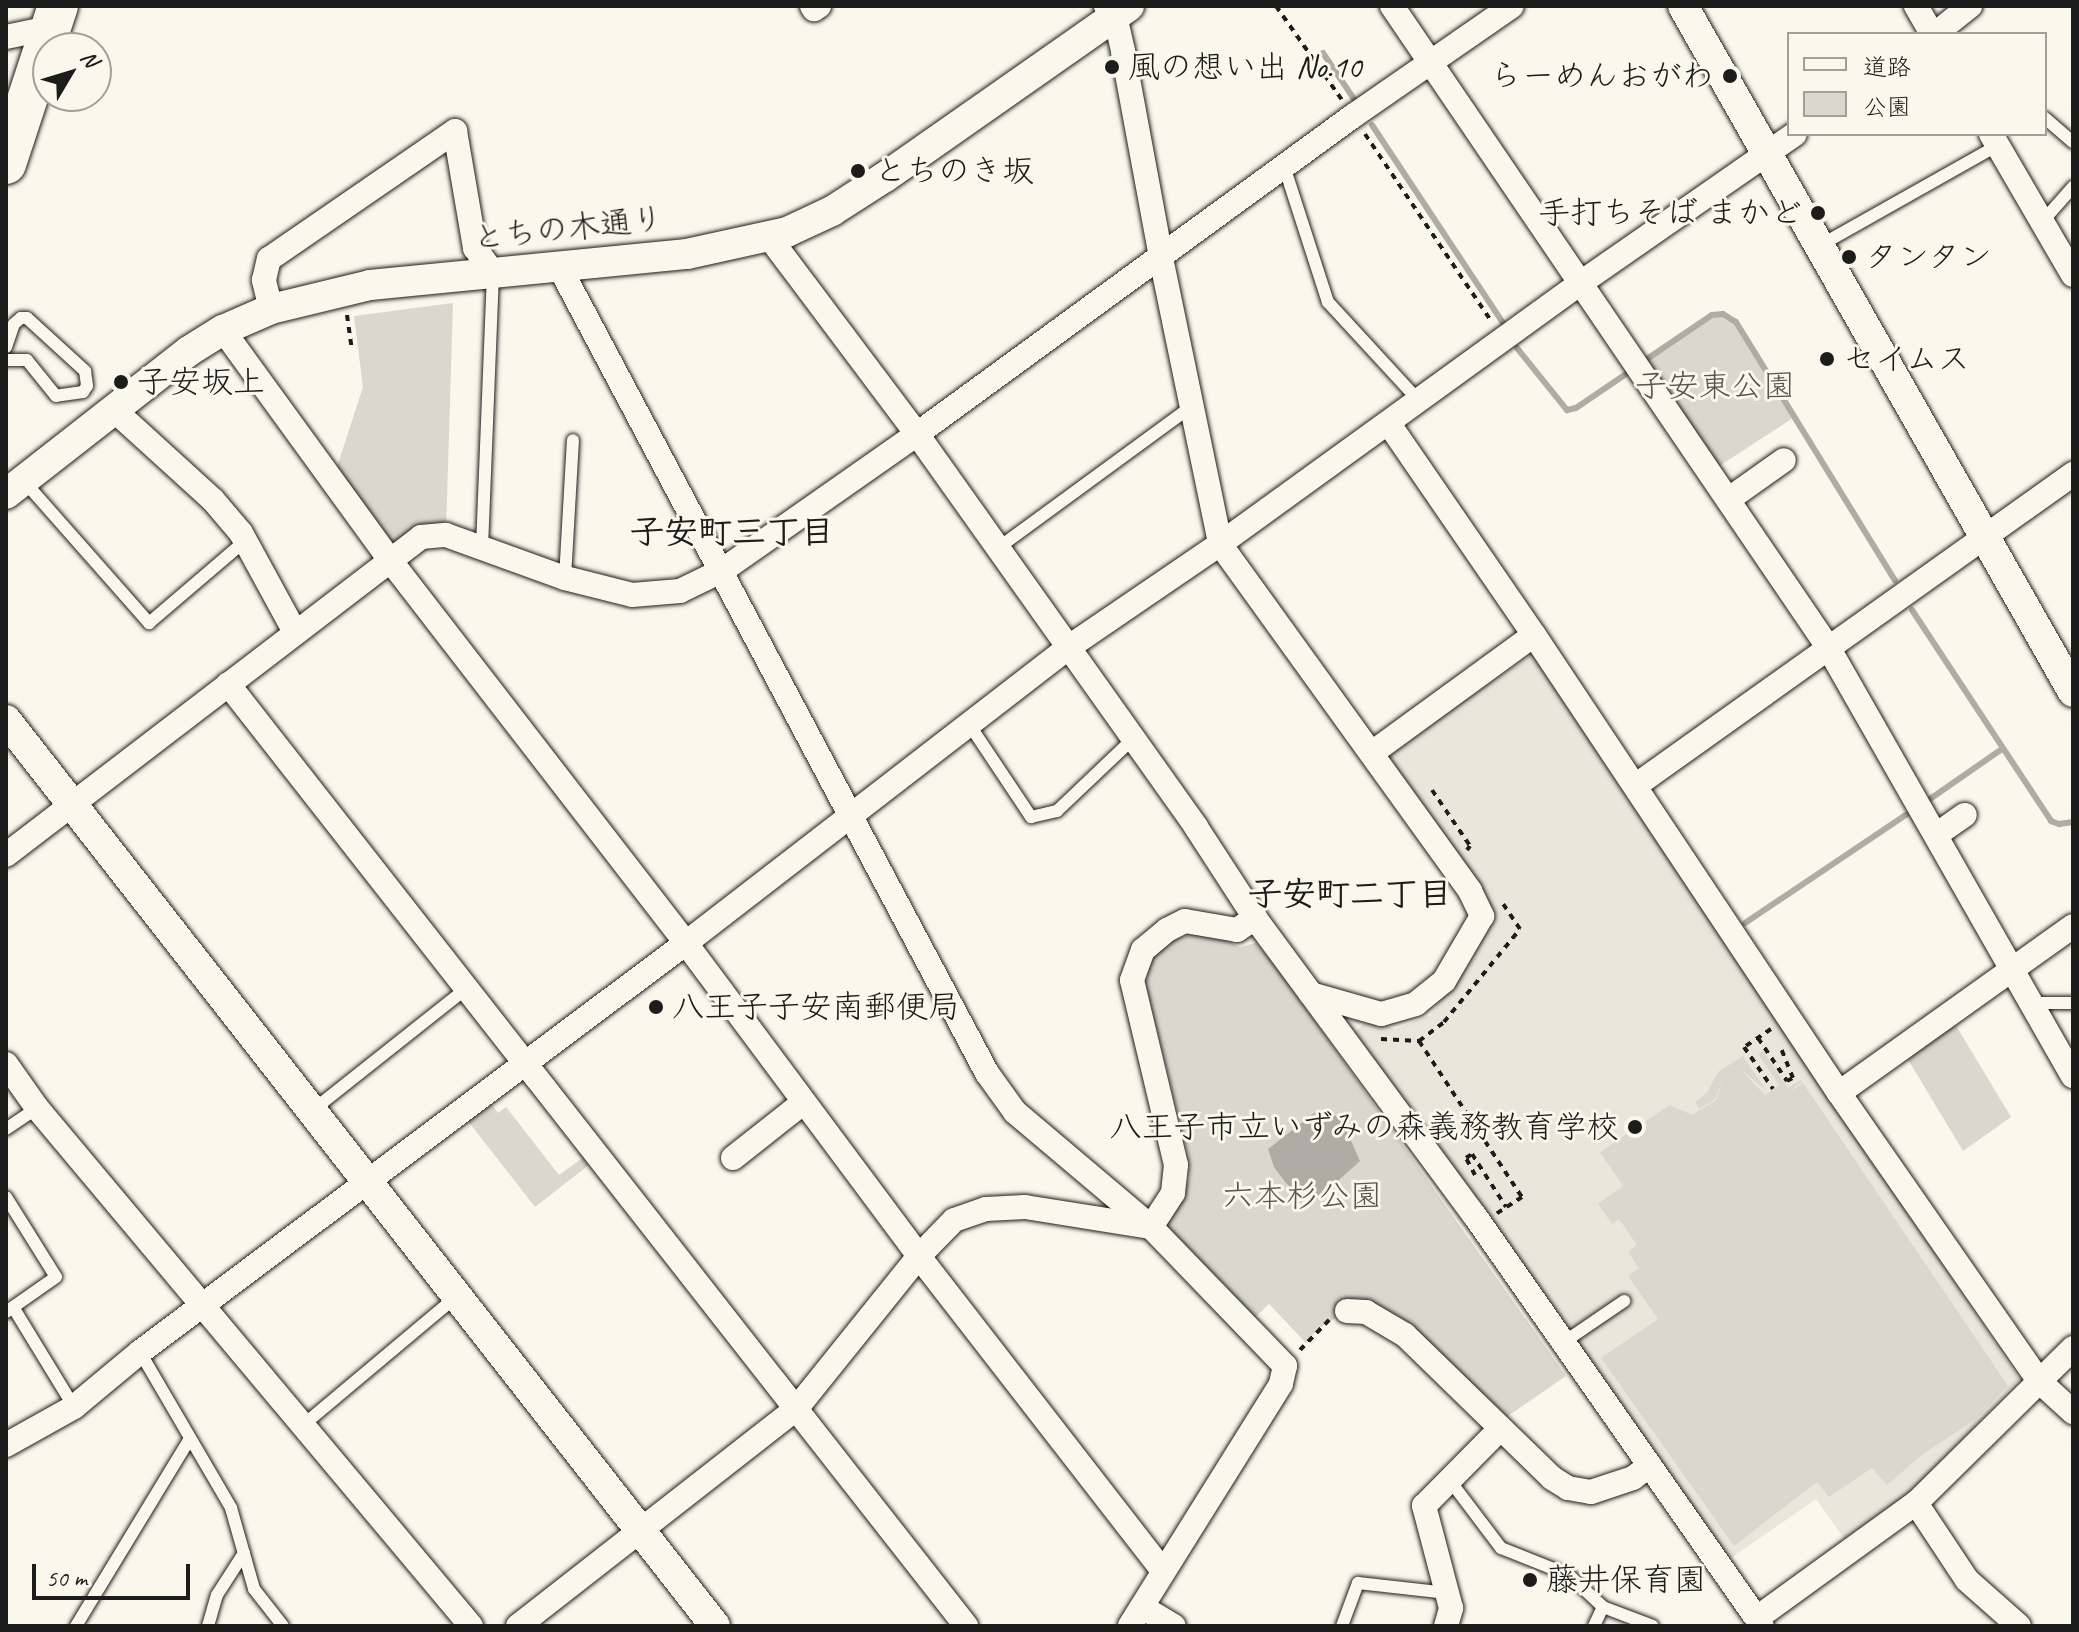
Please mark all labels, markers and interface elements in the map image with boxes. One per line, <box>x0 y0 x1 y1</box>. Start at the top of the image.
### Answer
north arrow <box>32 32 112 112</box>
legend <box>1787 32 2047 136</box>
text: N <box>74 44 105 72</box>
place label: 風の想い出 No.10 <box>1128 48 1361 86</box>
text: 道路 <box>1863 52 1911 82</box>
place label: らーめんおがわ <box>1490 57 1714 95</box>
marker: 風の想い出 No.10 <box>1103 58 1121 76</box>
marker: らーめんおがわ <box>1721 67 1739 85</box>
text: 公園 <box>1863 92 1911 122</box>
place label: とちのき坂 <box>874 152 1034 190</box>
marker: とちのき坂 <box>849 162 867 180</box>
place label: 手打ちそば まかど <box>1538 194 1802 232</box>
street label: とちの木通り <box>471 200 665 258</box>
marker: 手打ちそば まかど <box>1809 204 1827 222</box>
place label: タンタン <box>1865 238 1993 276</box>
marker: タンタン <box>1840 248 1858 266</box>
place label: セイムス <box>1843 340 1971 378</box>
marker: セイムス <box>1818 350 1836 368</box>
place label: 子安坂上 <box>137 363 265 401</box>
park label: 子安東公園 <box>1635 367 1795 405</box>
marker: 子安坂上 <box>112 373 130 391</box>
district label: 子安町三丁目 <box>630 512 834 552</box>
district label: 子安町二丁目 <box>1248 874 1452 914</box>
place label: 八王子子安南郵便局 <box>672 988 960 1026</box>
marker: 八王子子安南郵便局 <box>647 998 665 1016</box>
place label: 八王子市立いずみの森義務教育学校 <box>1107 1108 1619 1146</box>
marker: 八王子市立いずみの森義務教育学校 <box>1626 1118 1644 1136</box>
park label: 六本杉公園 <box>1222 1177 1382 1215</box>
scale bar <box>36 1548 194 1598</box>
place label: 藤井保育園 <box>1546 1561 1706 1599</box>
text: 50 m <box>46 1563 87 1593</box>
marker: 藤井保育園 <box>1521 1571 1539 1589</box>

